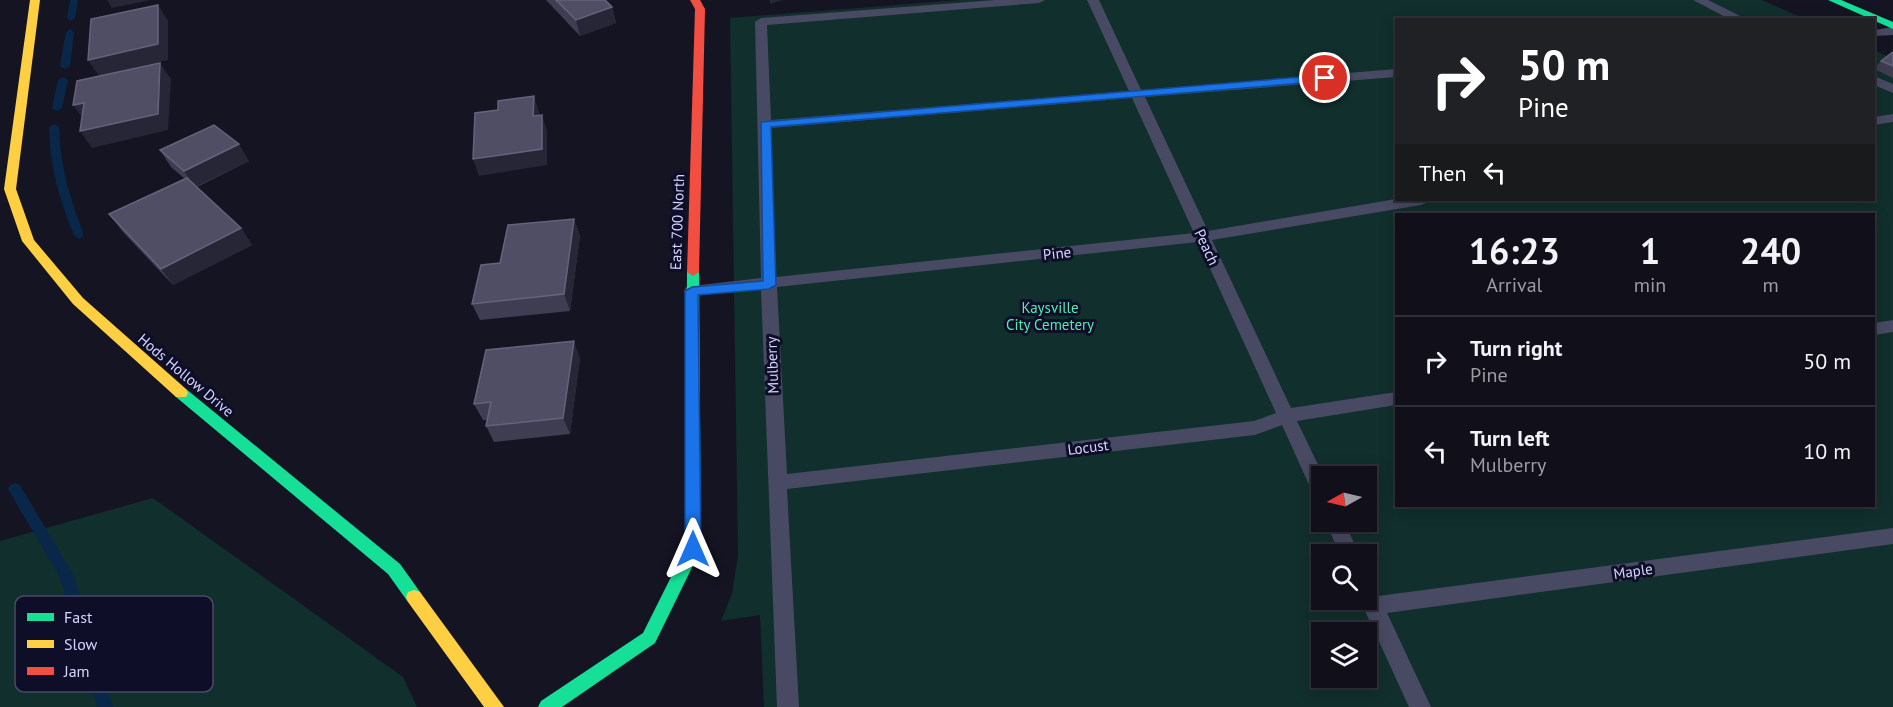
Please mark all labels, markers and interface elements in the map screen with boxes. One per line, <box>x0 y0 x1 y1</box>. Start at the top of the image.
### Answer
text: 50 m <box>1518 37 1610 92</box>
icon: right <box>1419 42 1497 120</box>
pin <box>1299 52 1350 103</box>
icon: arrive <box>1308 61 1341 94</box>
text: Pine <box>1518 90 1569 124</box>
icon: left <box>1478 156 1511 189</box>
text: Then <box>1419 159 1466 187</box>
street label: East 700 North <box>666 173 688 271</box>
street label: Peach <box>1190 226 1224 268</box>
text: 16:23 <box>1469 227 1560 274</box>
text: 1 <box>1640 227 1660 274</box>
text: 240 <box>1740 227 1801 274</box>
street label: Pine <box>1042 242 1072 264</box>
text: Arrival <box>1486 272 1542 298</box>
text: min <box>1634 272 1666 298</box>
text: m <box>1763 272 1779 298</box>
park label: Kaysville City Cemetery <box>1006 298 1094 334</box>
street label: Hods Hollow Drive <box>134 329 238 421</box>
text: Turn right <box>1470 334 1562 362</box>
street label: Mulberry <box>762 336 782 394</box>
icon: right <box>1419 345 1452 378</box>
text: 50 m <box>1803 347 1851 375</box>
text: Pine <box>1470 362 1508 388</box>
text: Turn left <box>1470 424 1550 452</box>
street label: Locust <box>1066 435 1110 459</box>
icon: left <box>1419 435 1452 468</box>
text: 10 m <box>1803 437 1851 465</box>
text: Mulberry <box>1470 452 1546 478</box>
north arrow <box>1311 466 1377 532</box>
map controls <box>1311 466 1377 688</box>
position arrow <box>661 517 725 581</box>
button: search <box>1311 544 1377 610</box>
street label: Maple <box>1612 559 1654 583</box>
legend <box>15 596 213 692</box>
text: Fast <box>64 607 93 627</box>
button: layers <box>1311 622 1377 688</box>
text: Slow <box>64 634 98 654</box>
text: Jam <box>63 661 90 681</box>

